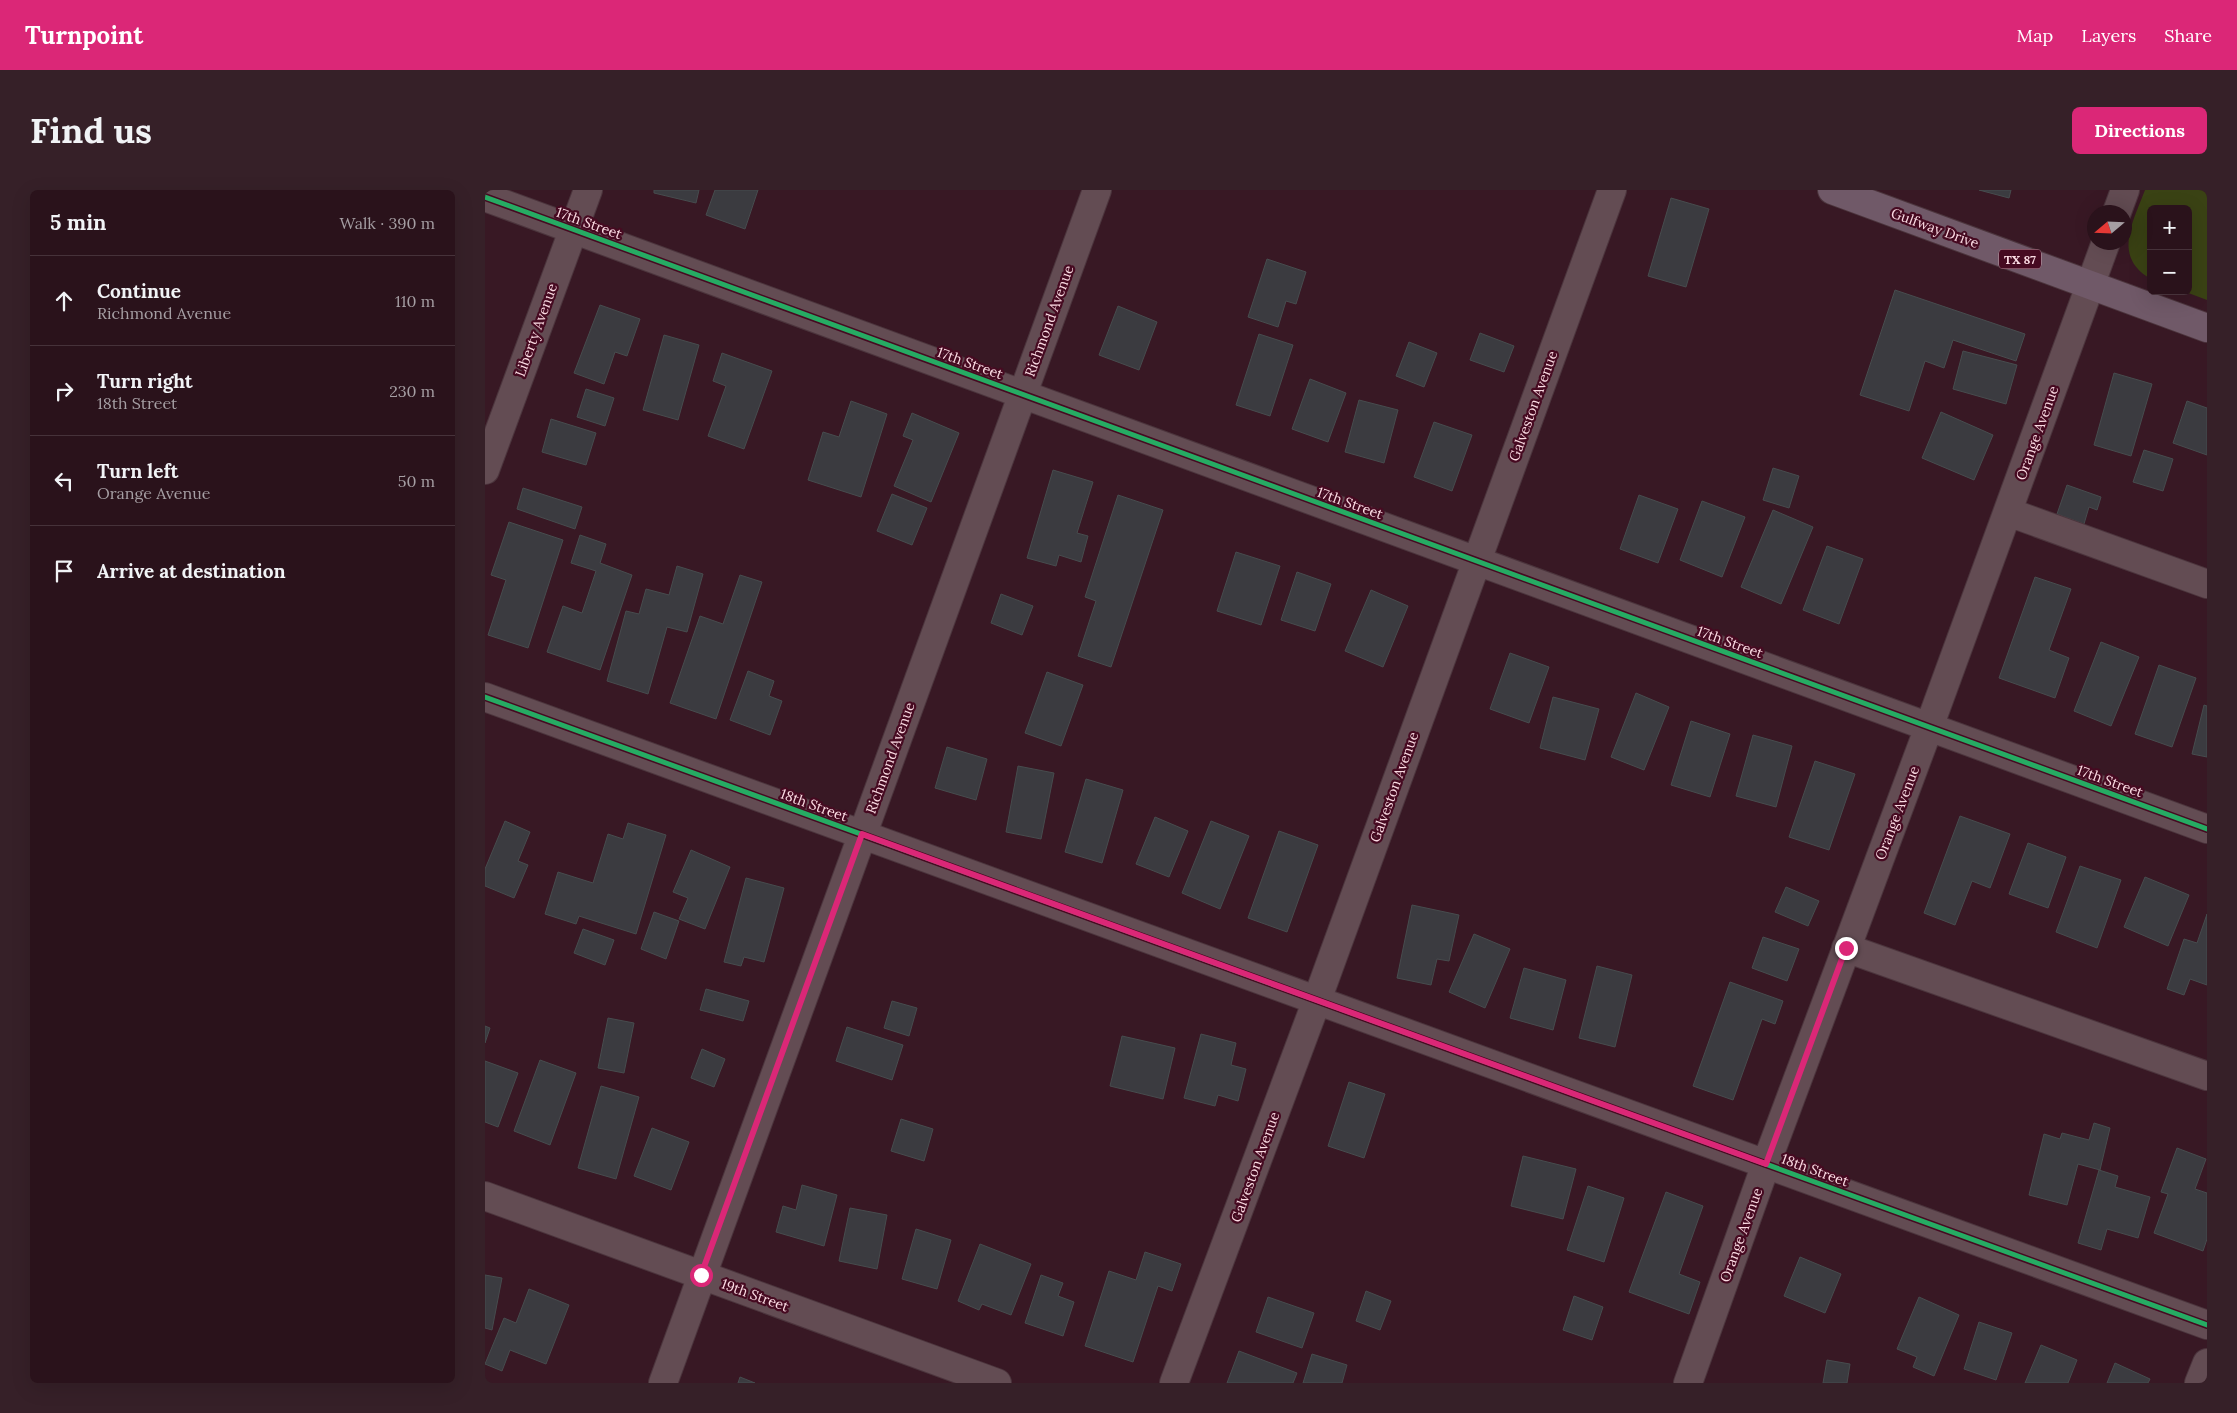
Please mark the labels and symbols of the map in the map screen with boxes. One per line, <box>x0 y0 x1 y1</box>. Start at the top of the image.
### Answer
street label: 17th Street <box>554 203 625 243</box>
street label: Gulfway Drive <box>1889 204 1982 252</box>
north arrow <box>2087 205 2132 250</box>
road number: TX 87 <box>1999 250 2041 268</box>
street label: Richmond Avenue <box>1020 262 1078 379</box>
street label: Liberty Avenue <box>511 281 561 379</box>
street label: 17th Street <box>935 343 1006 383</box>
street label: Galveston Avenue <box>1505 348 1561 464</box>
street label: Orange Avenue <box>2012 383 2063 483</box>
street label: 17th Street <box>1315 483 1386 523</box>
street label: 17th Street <box>1695 622 1766 662</box>
street label: Richmond Avenue <box>861 699 919 816</box>
street label: Galveston Avenue <box>1366 729 1422 845</box>
street label: 17th Street <box>2075 761 2146 801</box>
street label: Orange Avenue <box>1871 763 1923 863</box>
street label: 18th Street <box>778 785 851 826</box>
route end <box>1835 937 1858 960</box>
street label: Galveston Avenue <box>1227 1109 1283 1225</box>
street label: 18th Street <box>1779 1150 1852 1191</box>
street label: Orange Avenue <box>1716 1185 1767 1285</box>
route start <box>690 1264 713 1287</box>
street label: 19th Street <box>719 1275 792 1316</box>

